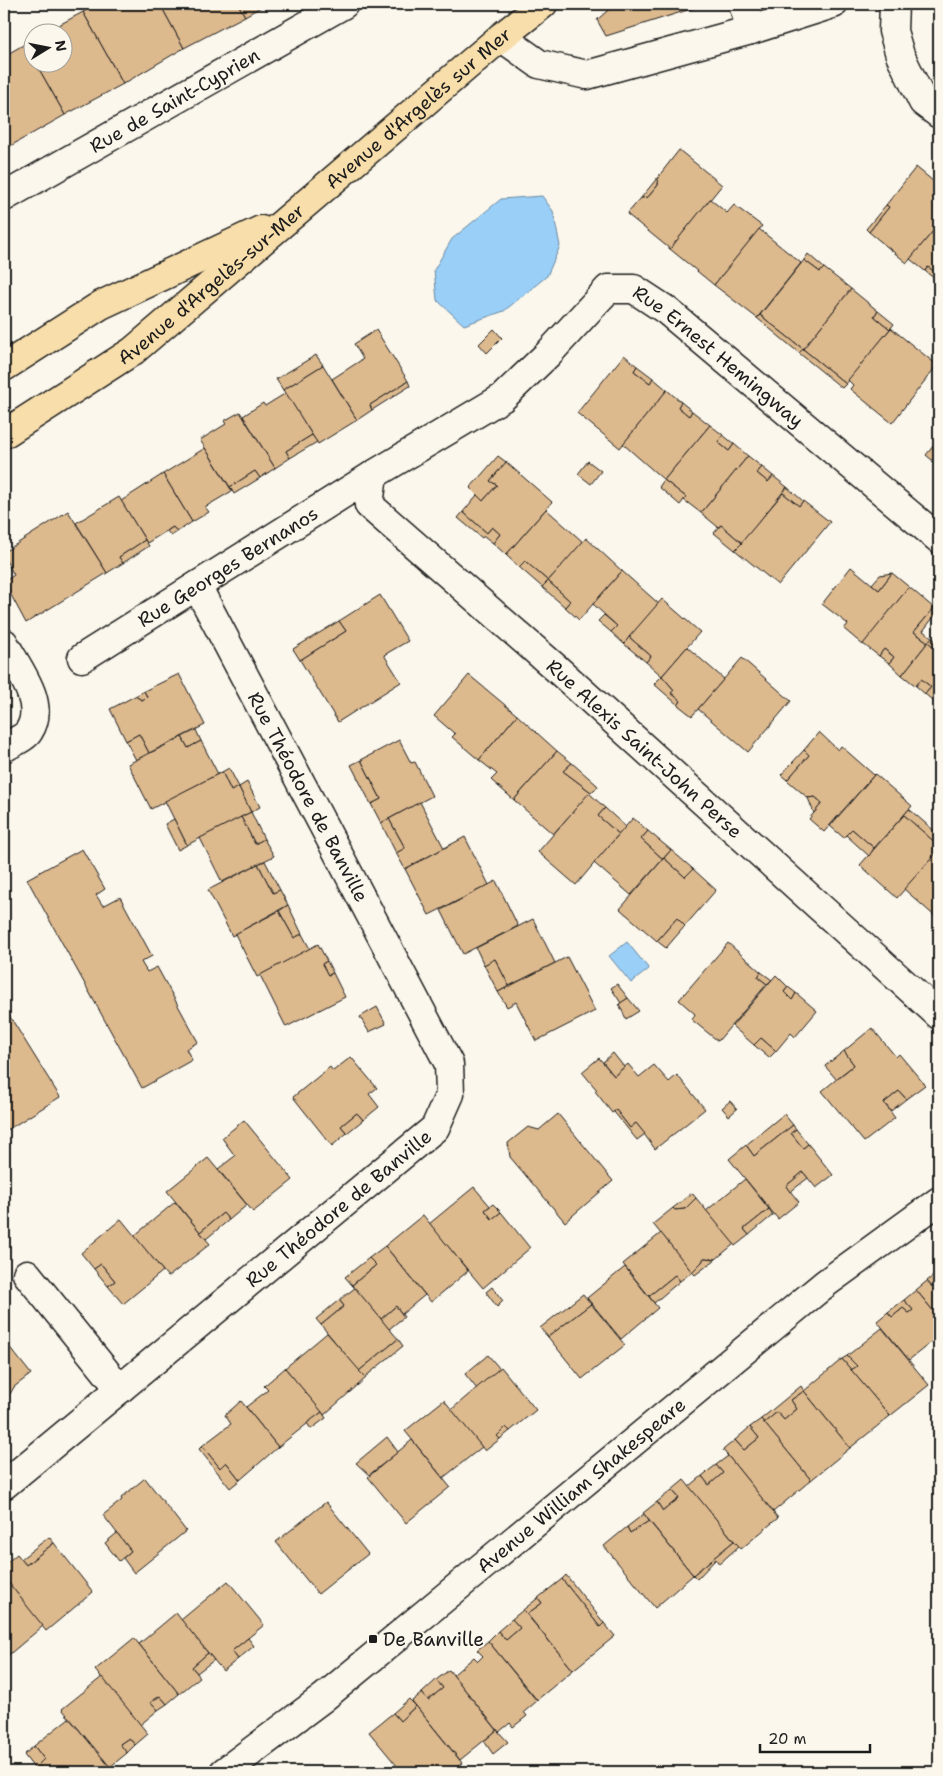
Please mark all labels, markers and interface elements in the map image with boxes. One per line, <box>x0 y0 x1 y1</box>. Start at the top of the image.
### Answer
street label: Avenue d'Argelès sur Mer <box>320 21 516 194</box>
north arrow <box>22 22 72 72</box>
text: N <box>51 39 71 53</box>
street label: Rue de Saint-Cyprien <box>85 42 264 158</box>
street label: Avenue d'Argelès-sur-Mer <box>113 198 310 370</box>
street label: Rue Ernest Hemingway <box>628 279 809 433</box>
street label: Rue Georges Bernanos <box>133 500 323 633</box>
street label: Rue Alexis Saint-John Perse <box>541 653 748 844</box>
street label: Rue Théodore de Banville <box>242 688 374 906</box>
street label: Rue Théodore de Banville <box>240 1124 436 1293</box>
street label: Avenue William Shakespeare <box>471 1392 690 1579</box>
place label: De Banville <box>383 1627 484 1652</box>
marker: De Banville <box>367 1633 379 1645</box>
scale bar <box>760 1721 870 1753</box>
text: 20 m <box>768 1729 807 1749</box>

